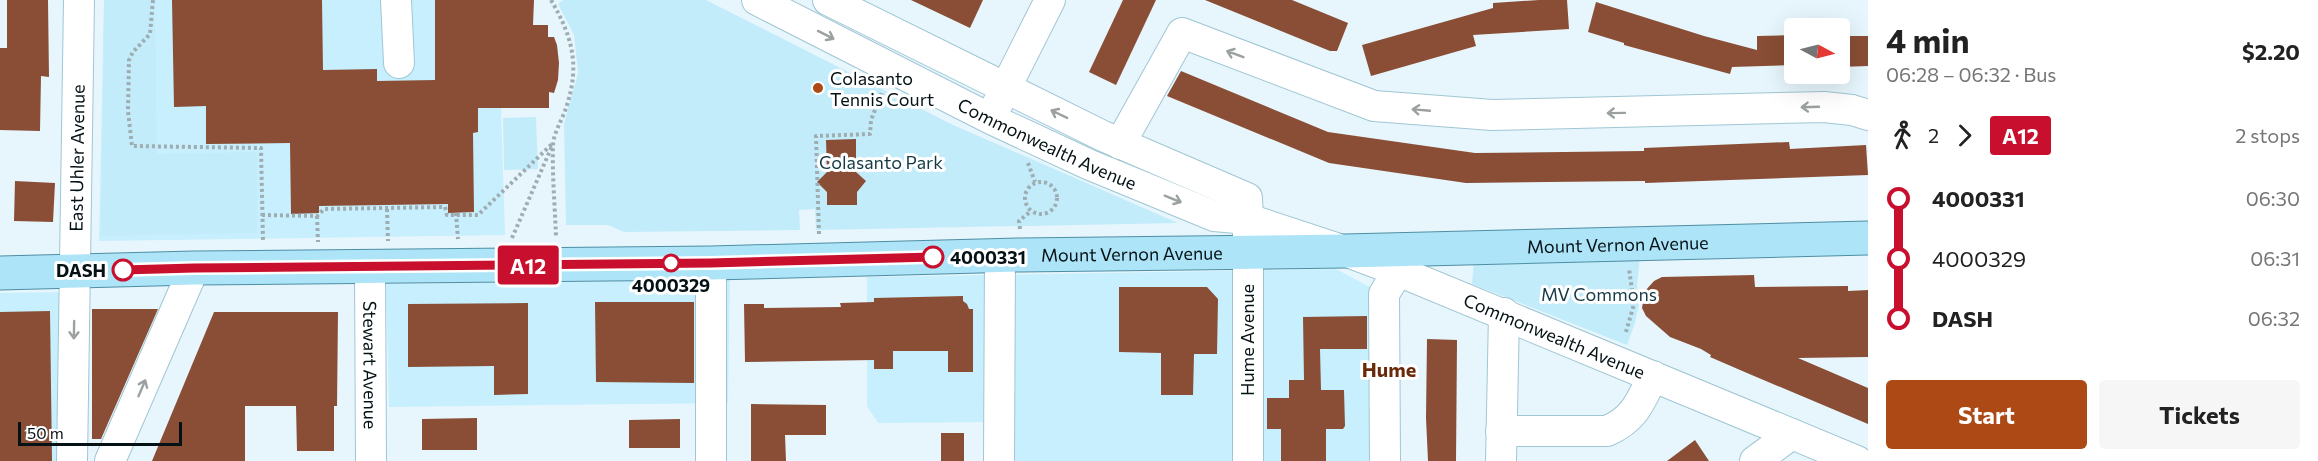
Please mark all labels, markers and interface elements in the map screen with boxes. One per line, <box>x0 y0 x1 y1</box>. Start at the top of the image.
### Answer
north arrow <box>1784 18 1850 84</box>
map controls <box>1784 18 1850 84</box>
text: 4 min <box>1886 19 1970 60</box>
one-way arrow <box>816 30 834 42</box>
text: $2.20 <box>2242 38 2300 65</box>
one-way arrow <box>1227 48 1245 59</box>
text: 06:28 – 06:32 · Bus <box>1886 62 2056 86</box>
place label: Colasanto Tennis Court <box>830 67 934 110</box>
marker: Colasanto Tennis Court <box>811 81 825 95</box>
street label: East Uhler Avenue <box>64 84 89 232</box>
street label: Commonwealth Avenue <box>954 93 1140 194</box>
one-way arrow <box>1801 102 1821 113</box>
one-way arrow <box>1411 104 1431 115</box>
one-way arrow <box>1606 107 1626 118</box>
one-way arrow <box>1050 108 1068 120</box>
icon: walk <box>1886 119 1919 152</box>
icon: forward <box>1948 119 1981 152</box>
text: 2 <box>1928 123 1939 147</box>
text: A12 <box>2002 123 2039 148</box>
text: 2 stops <box>2235 123 2300 147</box>
park label: Colasanto Park <box>819 151 943 173</box>
text: 4000331 <box>1932 185 2025 212</box>
text: 06:30 <box>2246 186 2300 210</box>
one-way arrow <box>1163 194 1182 205</box>
street label: Mount Vernon Avenue <box>1526 231 1709 257</box>
street label: Mount Vernon Avenue <box>1041 242 1223 266</box>
text: 4000329 <box>1932 245 2026 272</box>
line badge: A12 <box>494 246 562 284</box>
marker: 4000331 <box>922 246 944 268</box>
place label: 4000331 <box>950 246 1026 268</box>
text: 06:31 <box>2250 246 2300 270</box>
text: A12 <box>510 253 546 278</box>
marker: 4000329 <box>662 254 680 272</box>
place label: DASH <box>56 259 106 281</box>
marker: DASH <box>112 259 134 281</box>
place label: 4000329 <box>632 274 710 296</box>
park label: MV Commons <box>1541 283 1657 305</box>
street label: Hume Avenue <box>1236 284 1258 396</box>
street label: Commonwealth Avenue <box>1460 288 1648 383</box>
street label: Stewart Avenue <box>359 301 382 429</box>
text: DASH <box>1932 305 1993 332</box>
text: 06:32 <box>2248 306 2300 330</box>
one-way arrow <box>68 320 80 340</box>
district label: Hume <box>1362 357 1416 381</box>
one-way arrow <box>137 379 148 398</box>
button: Start <box>1886 380 2087 449</box>
button: Tickets <box>2099 380 2300 449</box>
scale bar <box>18 419 182 446</box>
text: 50 m <box>27 423 64 442</box>

